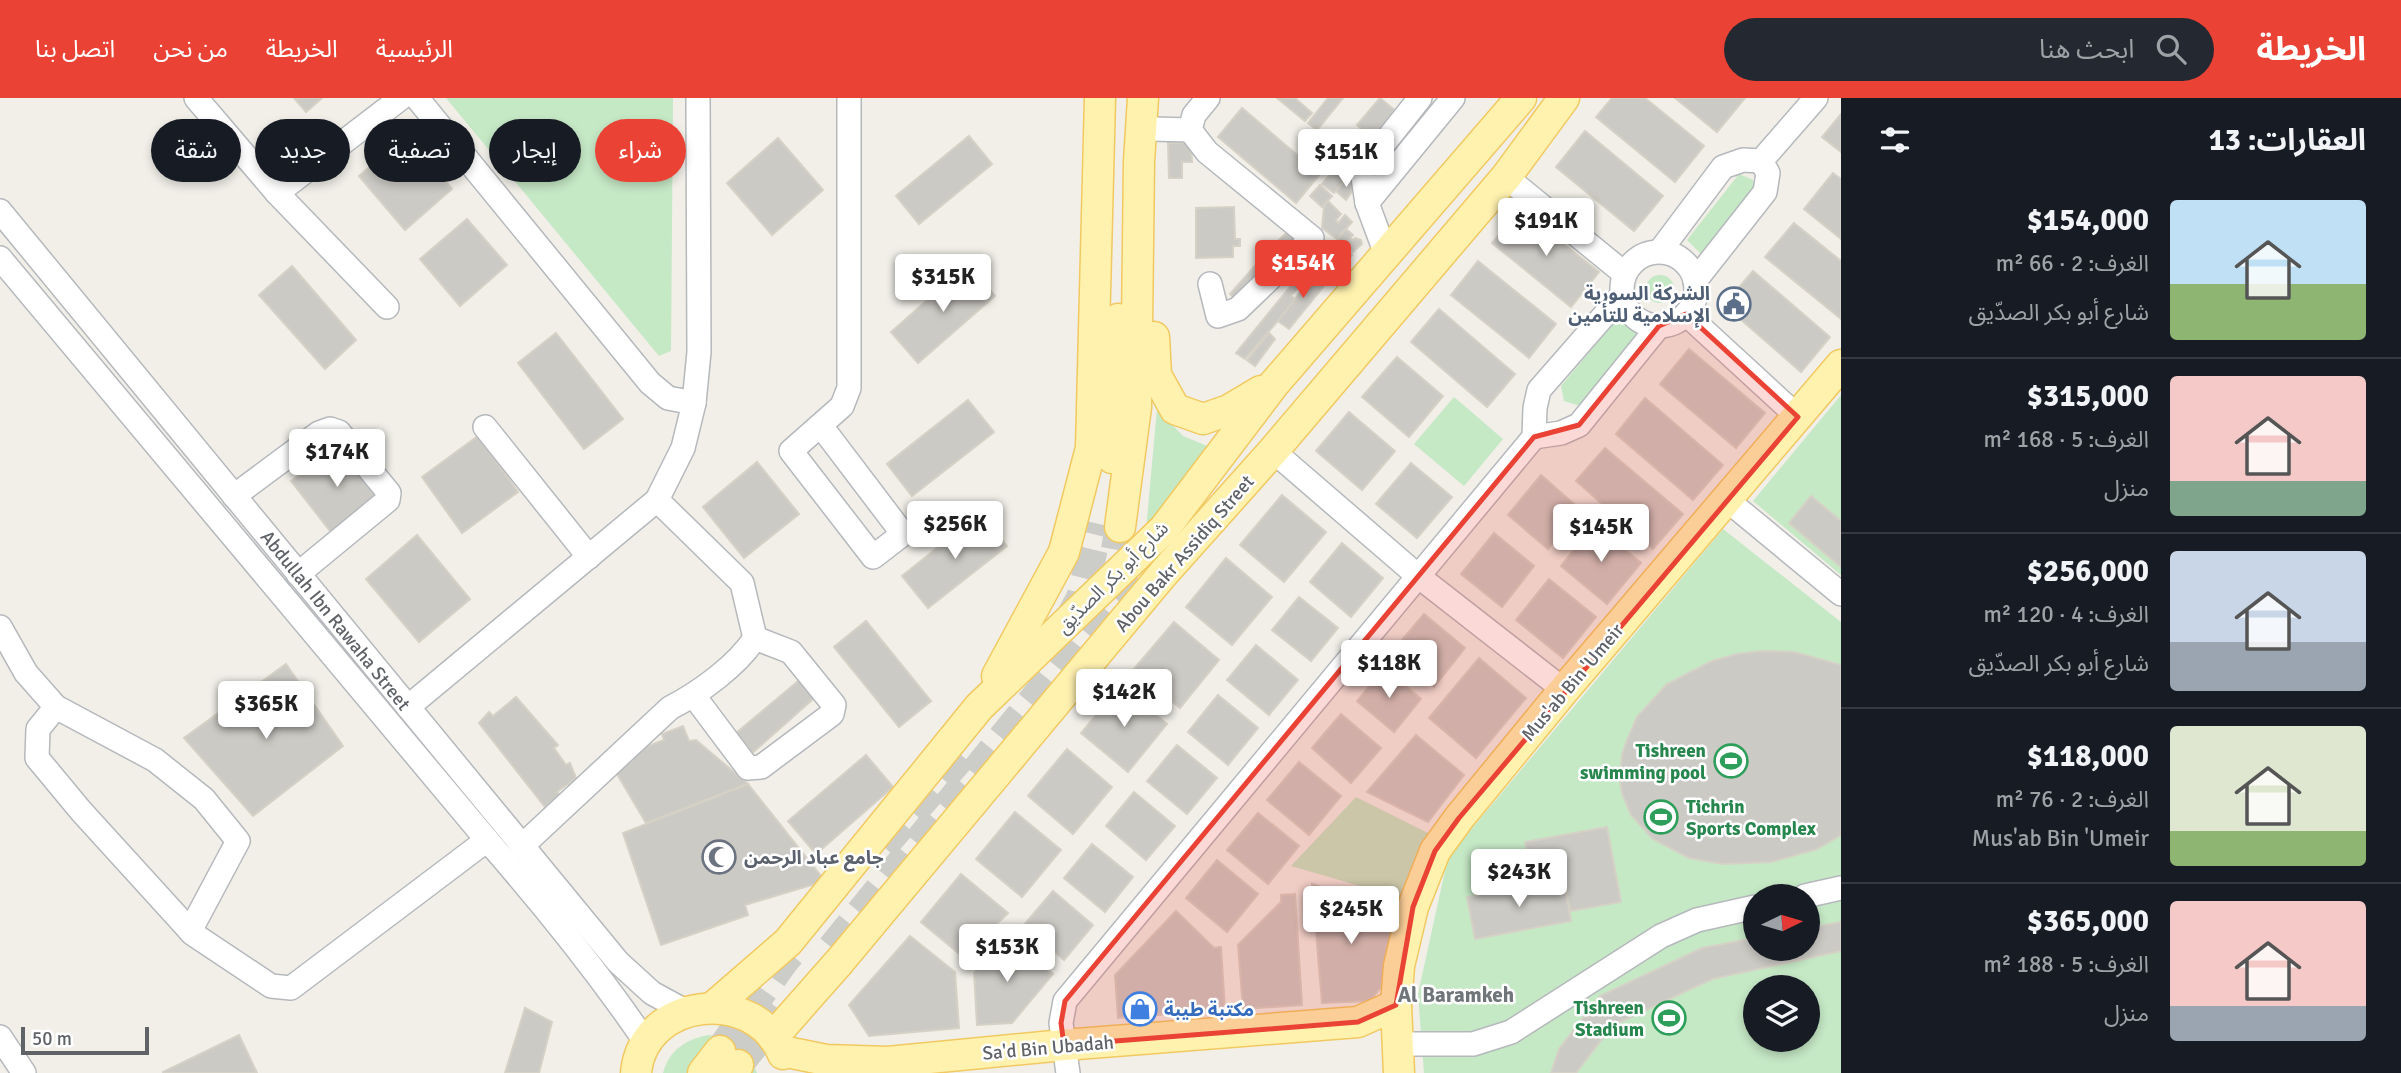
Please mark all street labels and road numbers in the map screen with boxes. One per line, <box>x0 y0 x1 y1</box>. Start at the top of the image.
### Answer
street label: Abou Bakr Assidiq Street <box>1110 470 1260 637</box>
street label: شارع أبو بكر الصدّيق <box>1052 517 1175 640</box>
street label: Abdullah Ibn Rawaha Street <box>255 526 416 716</box>
street label: Mus'ab Bin 'Umeir <box>1517 619 1629 746</box>
street label: Sa'd Bin Ubadah <box>981 1030 1115 1066</box>

